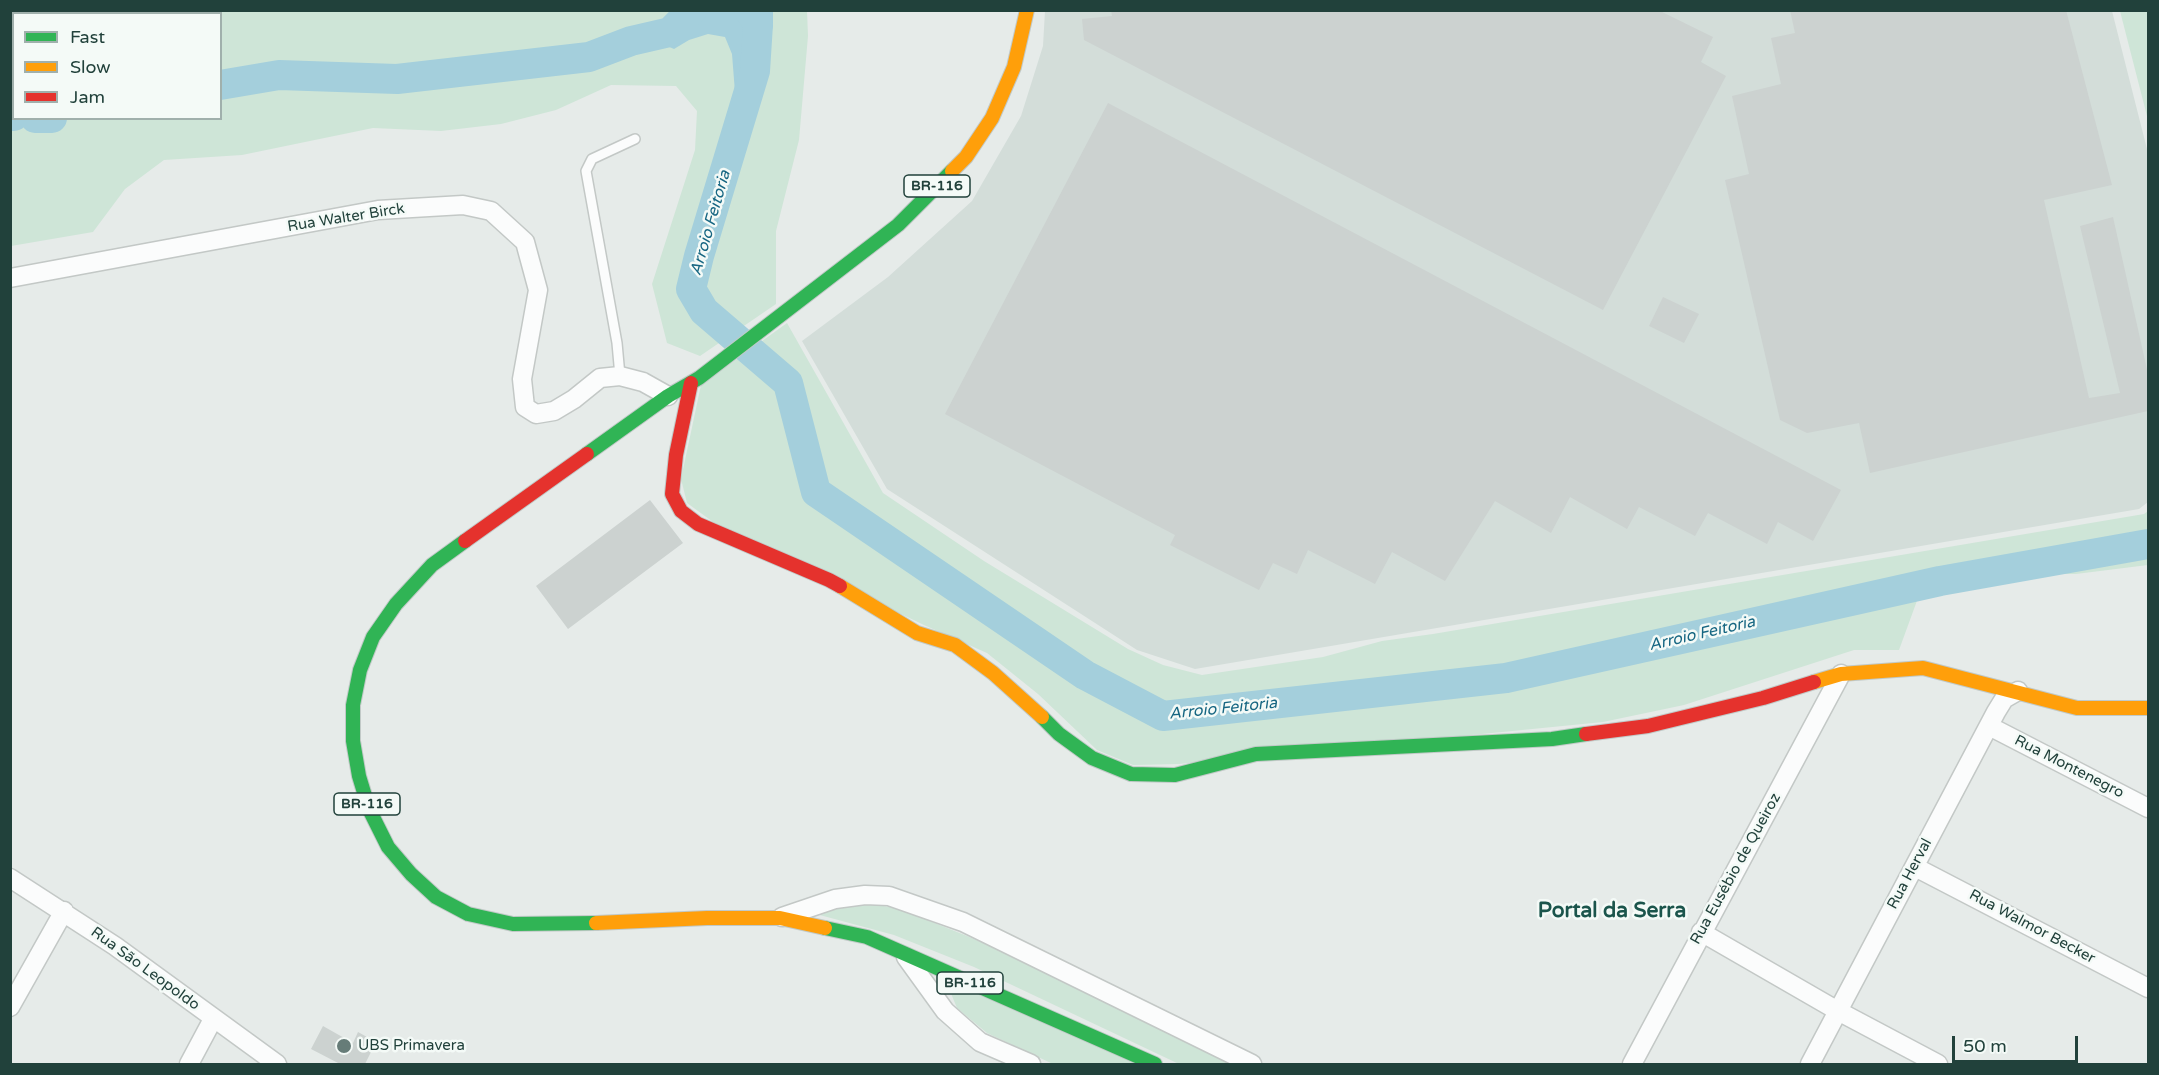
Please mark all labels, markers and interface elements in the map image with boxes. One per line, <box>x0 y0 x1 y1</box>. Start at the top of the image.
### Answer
legend <box>12 12 222 120</box>
text: Fast <box>70 26 105 48</box>
text: Slow <box>70 56 111 78</box>
text: Jam <box>70 86 105 108</box>
water label: Arroio Feitoria <box>687 168 735 278</box>
road number: BR-116 <box>904 175 970 197</box>
street label: Rua Walter Birck <box>286 200 406 236</box>
water label: Arroio Feitoria <box>1647 612 1757 656</box>
water label: Arroio Feitoria <box>1168 694 1278 724</box>
street label: Rua Montenegro <box>2011 732 2127 802</box>
street label: Rua Eusébio de Queiroz <box>1687 790 1785 948</box>
road number: BR-116 <box>334 793 400 815</box>
street label: Rua Herval <box>1884 836 1936 912</box>
street label: Rua Walmor Becker <box>1966 886 2098 968</box>
district label: Portal da Serra <box>1538 898 1686 924</box>
street label: Rua São Leopoldo <box>87 924 203 1014</box>
road number: BR-116 <box>937 972 1003 994</box>
scale bar <box>1955 1024 2081 1062</box>
text: 50 m <box>1963 1035 2007 1057</box>
marker: UBS Primavera <box>335 1037 353 1055</box>
place label: UBS Primavera <box>358 1037 465 1055</box>

